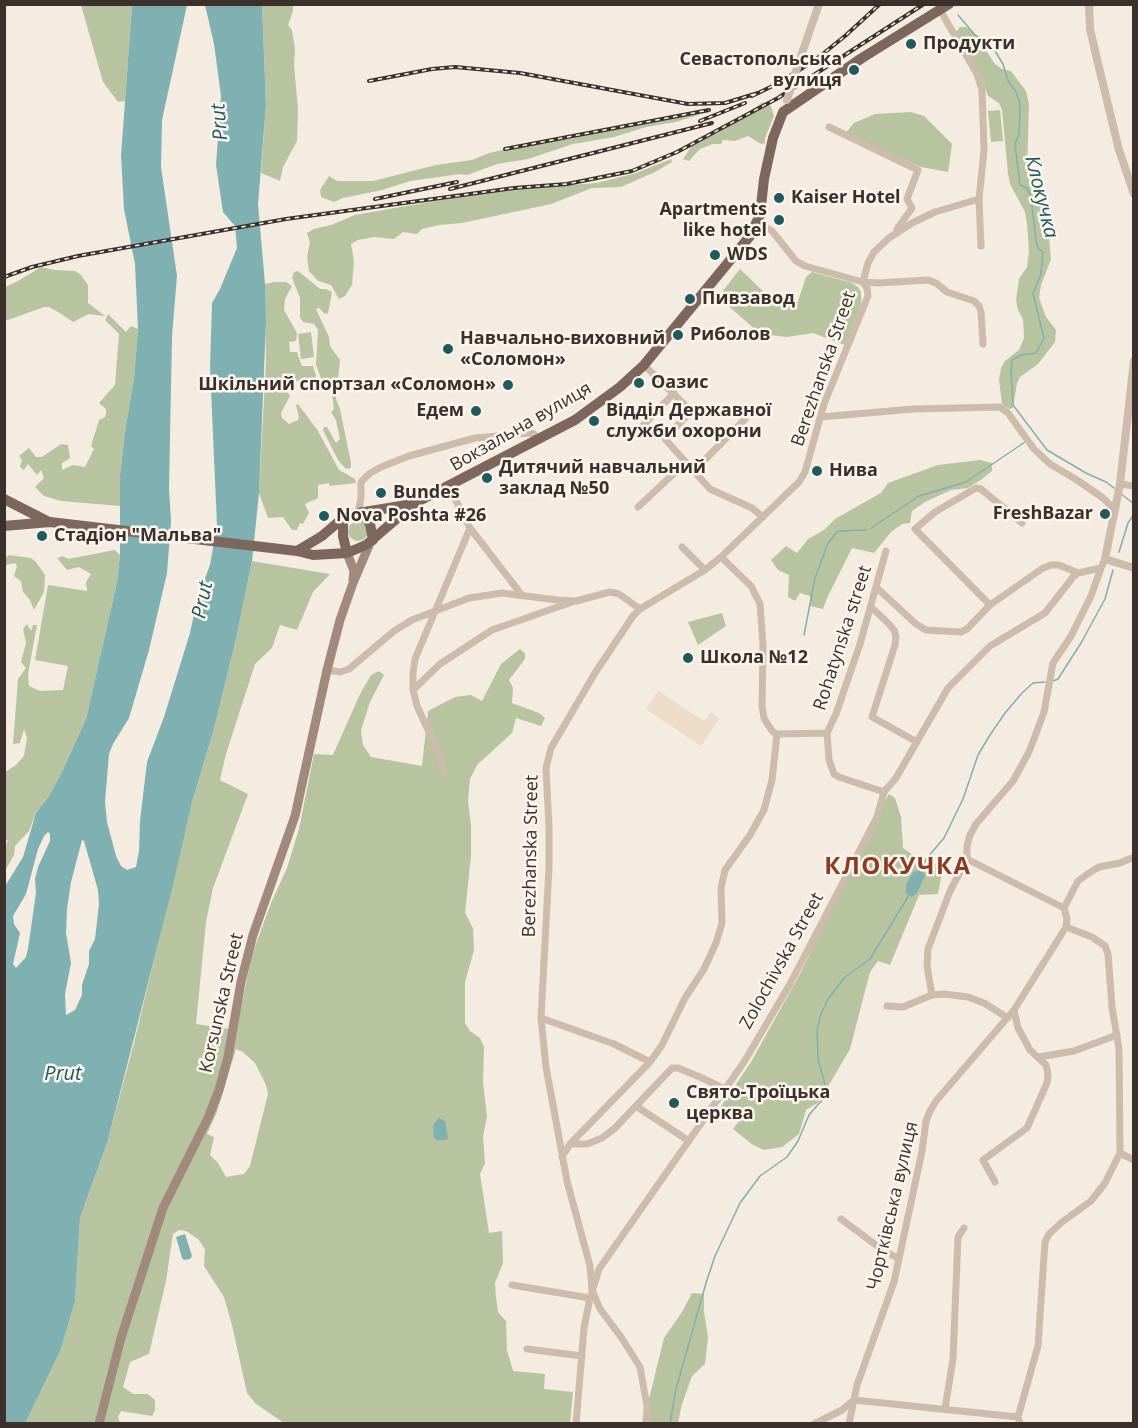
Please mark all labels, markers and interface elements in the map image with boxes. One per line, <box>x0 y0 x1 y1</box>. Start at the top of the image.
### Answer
place label: Продукти <box>923 33 1015 55</box>
marker: Продукти <box>904 37 918 51</box>
place label: Севастопольська вулиця <box>679 49 842 92</box>
marker: Севастопольська вулиця <box>847 63 861 77</box>
water label: Prut <box>206 102 234 142</box>
water label: Клокучка <box>1019 153 1063 241</box>
place label: Kaiser Hotel <box>791 187 901 209</box>
marker: Kaiser Hotel <box>772 191 786 205</box>
place label: Apartments like hotel <box>659 199 767 242</box>
marker: Apartments like hotel <box>772 213 786 227</box>
place label: WDS <box>727 244 768 266</box>
marker: WDS <box>708 248 722 262</box>
place label: Пивзавод <box>702 288 795 310</box>
street label: Berezhanska Street <box>787 289 861 449</box>
marker: Пивзавод <box>683 292 697 306</box>
place label: Риболов <box>690 324 771 346</box>
place label: Навчально-виховний «Соломон» <box>460 328 665 370</box>
marker: Риболов <box>671 328 685 342</box>
marker: Навчально-виховний «Соломон» <box>441 342 455 356</box>
place label: Оазис <box>651 372 708 394</box>
place label: Шкільний спортзал «Соломон» <box>198 374 496 396</box>
marker: Оазис <box>632 376 646 390</box>
street label: Вокзальна вулиця <box>446 378 596 476</box>
marker: Шкільний спортзал «Соломон» <box>501 378 515 392</box>
place label: Едем <box>416 400 464 422</box>
place label: Відділ Державної служби охорони <box>606 400 772 442</box>
marker: Едем <box>469 404 483 418</box>
marker: Відділ Державної служби охорони <box>587 414 601 428</box>
place label: Дитячий навчальний заклад №50 <box>499 457 706 500</box>
place label: Нива <box>829 460 878 482</box>
marker: Нива <box>810 464 824 478</box>
marker: Дитячий навчальний заклад №50 <box>480 471 494 485</box>
place label: Bundes <box>393 482 460 504</box>
marker: Bundes <box>374 486 388 500</box>
place label: FreshBazar <box>993 503 1093 525</box>
place label: Nova Poshta #26 <box>336 505 486 527</box>
marker: FreshBazar <box>1098 507 1112 521</box>
marker: Nova Poshta #26 <box>317 509 331 523</box>
place label: Стадіон "Мальва" <box>54 525 221 547</box>
marker: Стадіон "Мальва" <box>35 529 49 543</box>
street label: Rohatynska street <box>809 563 877 713</box>
water label: Prut <box>187 579 219 621</box>
place label: Школа №12 <box>700 647 808 669</box>
marker: Школа №12 <box>681 651 695 665</box>
street label: Berezhanska Street <box>519 774 543 938</box>
district label: КЛОКУЧКА <box>824 853 972 881</box>
street label: Zolochivska Street <box>736 889 828 1033</box>
street label: Korsunska Street <box>195 931 249 1075</box>
water label: Prut <box>44 1062 82 1086</box>
place label: Свято-Троїцька церква <box>686 1082 830 1124</box>
marker: Свято-Троїцька церква <box>667 1096 681 1110</box>
street label: Чортківська вулиця <box>863 1120 923 1292</box>

